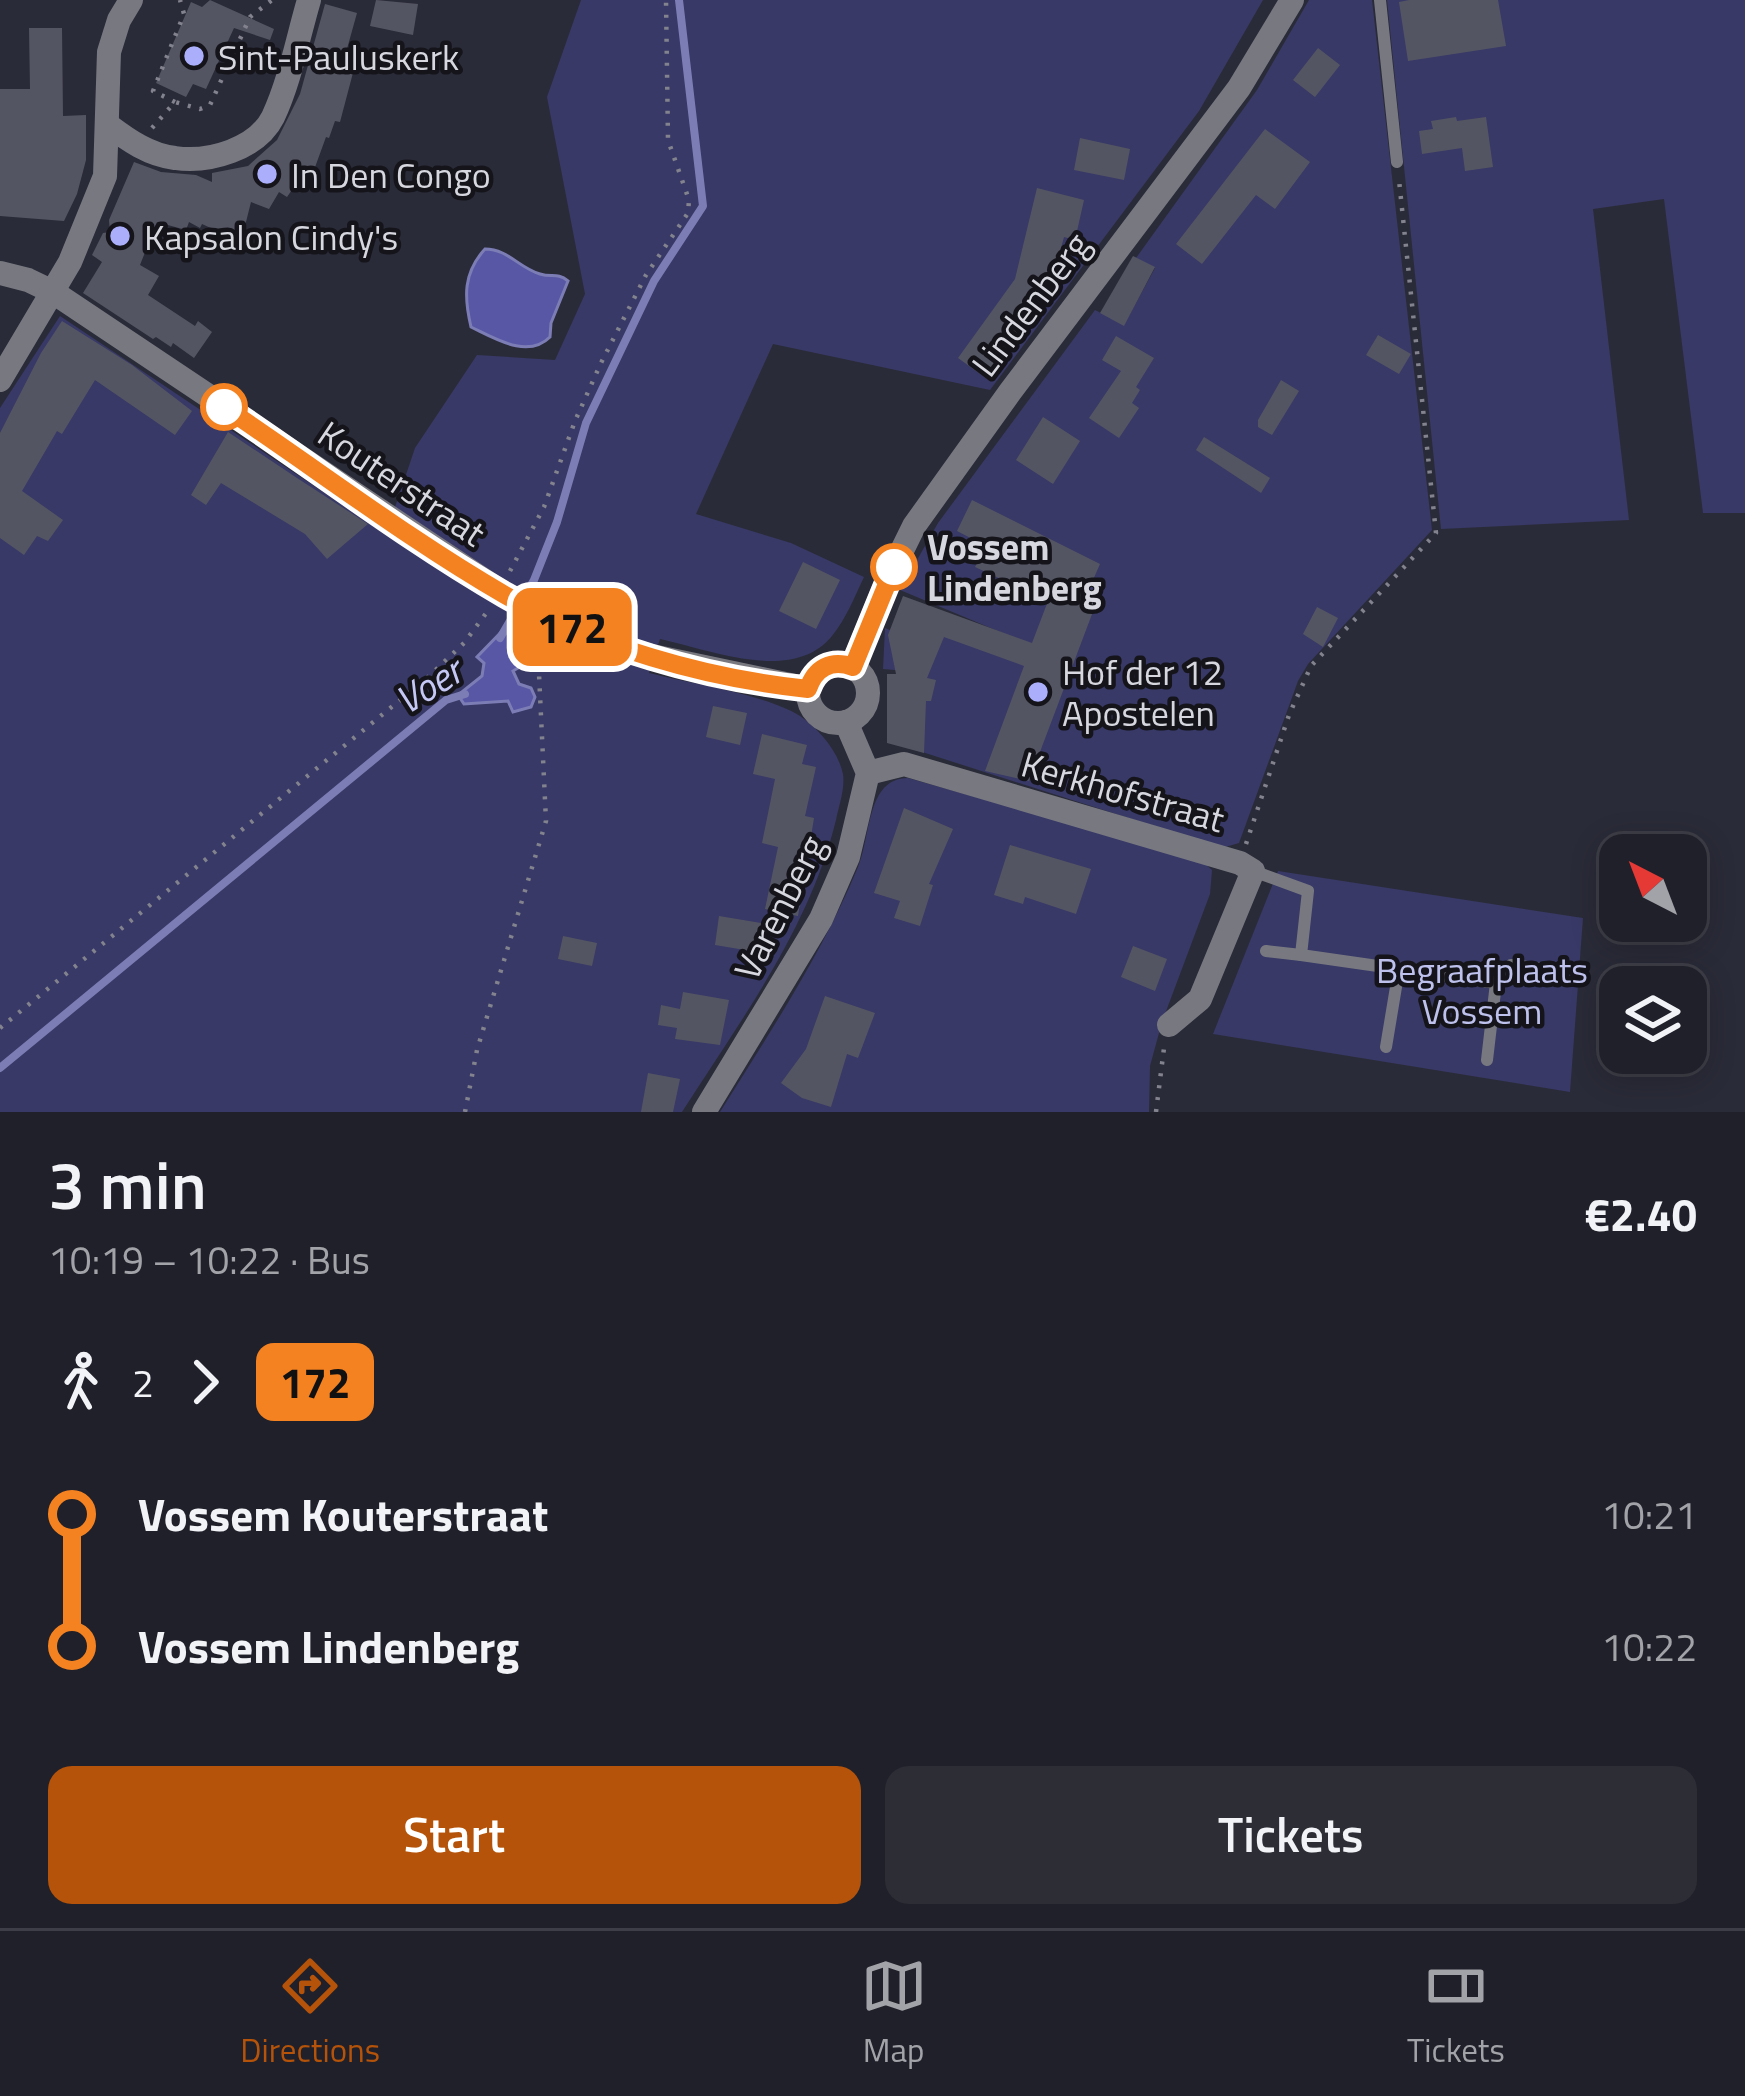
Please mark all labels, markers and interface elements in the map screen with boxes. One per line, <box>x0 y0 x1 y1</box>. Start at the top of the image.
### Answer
place label: Sint-Pauluskerk <box>218 29 459 84</box>
marker: Sint-Pauluskerk <box>181 43 207 69</box>
place label: In Den Congo <box>291 147 491 202</box>
marker: In Den Congo <box>254 161 280 187</box>
place label: Kapsalon Cindy's <box>144 209 398 264</box>
street label: Lindenberg <box>957 220 1103 388</box>
marker: Kapsalon Cindy's <box>107 223 133 249</box>
unlabelled marker <box>202 385 246 429</box>
street label: Kouterstraat <box>307 407 497 560</box>
place label: Vossem Lindenberg <box>927 519 1102 615</box>
marker: Vossem Lindenberg <box>872 545 916 589</box>
line badge: 172 <box>503 588 641 666</box>
text: 172 <box>537 595 607 659</box>
water label: Voer <box>383 639 477 728</box>
place label: Hof der 12 Apostelen <box>1062 644 1223 740</box>
marker: Hof der 12 Apostelen <box>1025 679 1051 705</box>
street label: Kerkhofstraat <box>1015 736 1231 846</box>
street label: Varenberg <box>719 825 839 989</box>
north arrow <box>1599 834 1707 942</box>
map controls <box>1599 834 1707 1074</box>
park label: Begraafplaats Vossem <box>1376 942 1588 1038</box>
button: layers <box>1599 966 1707 1074</box>
text: 3 min <box>48 1134 207 1235</box>
text: €2.40 <box>1585 1180 1697 1248</box>
text: 10:19 – 10:22 · Bus <box>48 1230 370 1289</box>
icon: walk <box>48 1349 114 1415</box>
icon: forward <box>172 1349 238 1415</box>
text: 172 <box>280 1350 350 1414</box>
text: 2 <box>132 1353 154 1412</box>
text: Vossem Kouterstraat <box>138 1480 548 1548</box>
text: 10:21 <box>1601 1485 1697 1544</box>
text: Vossem Lindenberg <box>138 1612 519 1680</box>
text: 10:22 <box>1601 1617 1697 1676</box>
button: Start <box>48 1766 861 1904</box>
button: Tickets <box>885 1766 1697 1904</box>
tab: Directions <box>240 1953 380 2075</box>
tab: Map <box>861 1953 927 2075</box>
tab: Tickets <box>1407 1953 1505 2075</box>

